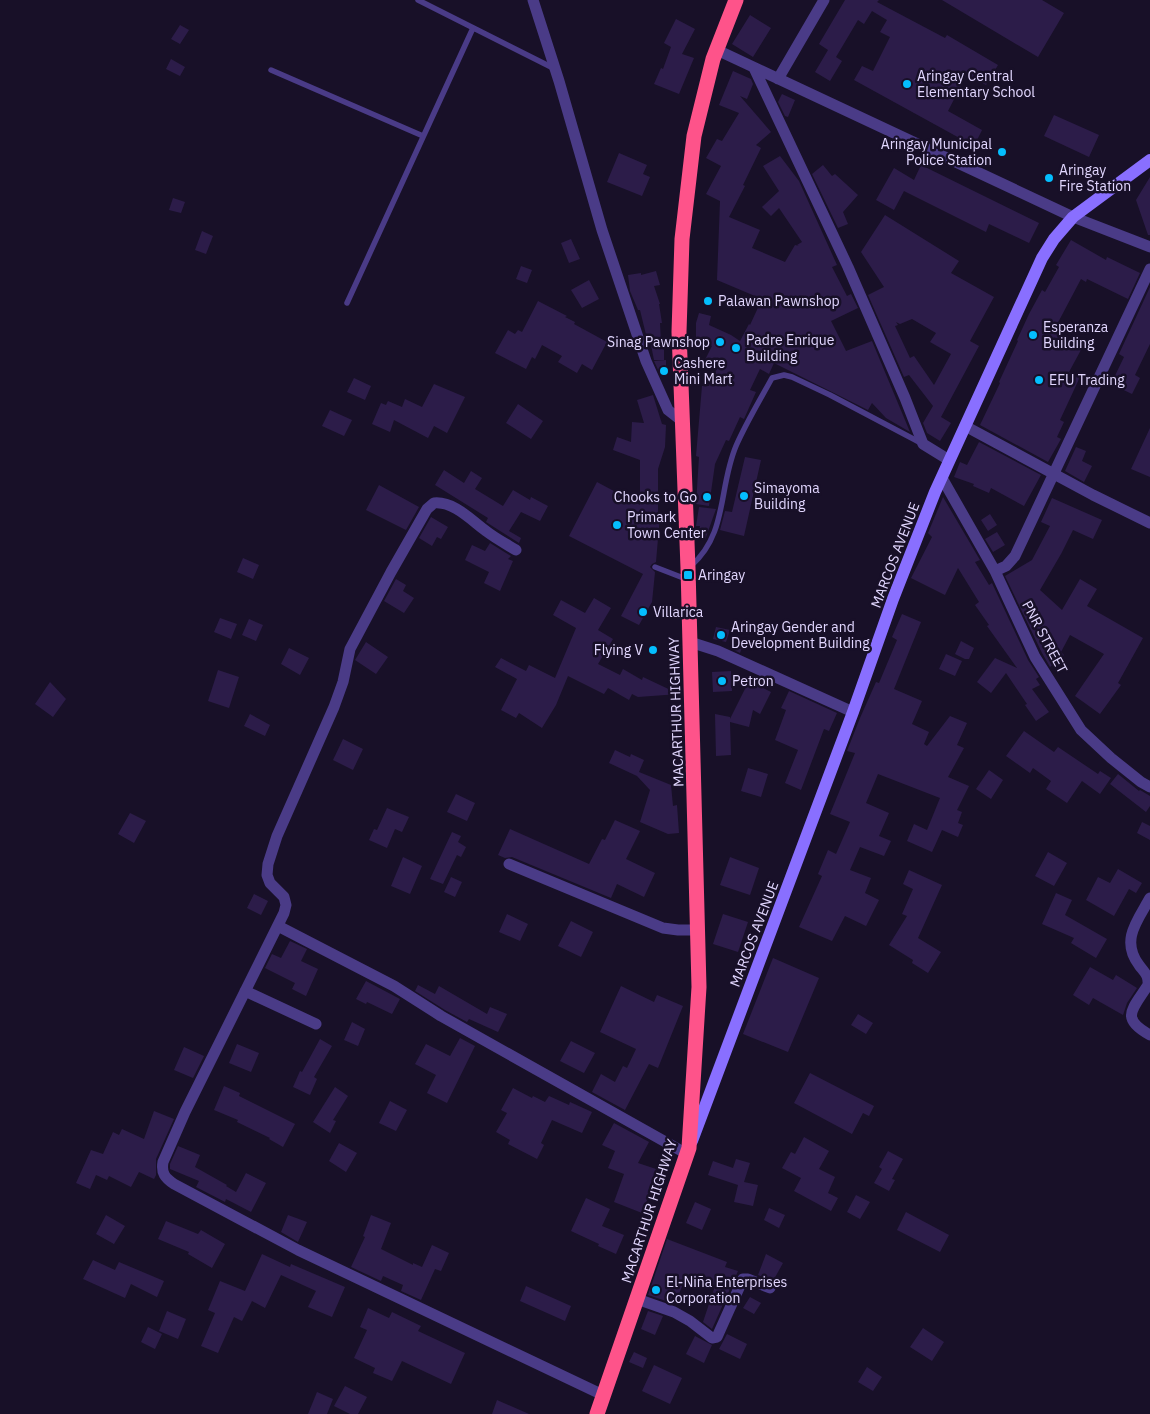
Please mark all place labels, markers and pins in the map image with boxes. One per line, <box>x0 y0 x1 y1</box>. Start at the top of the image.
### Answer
place label: Aringay Central Elementary School <box>917 67 1035 101</box>
marker: Aringay Central Elementary School <box>901 78 913 90</box>
place label: Aringay Municipal Police Station <box>881 135 992 169</box>
marker: Aringay Municipal Police Station <box>996 146 1008 158</box>
place label: Aringay Fire Station <box>1059 161 1131 195</box>
marker: Aringay Fire Station <box>1043 172 1055 184</box>
place label: Palawan Pawnshop <box>718 292 840 310</box>
marker: Palawan Pawnshop <box>702 295 714 307</box>
place label: Esperanza Building <box>1043 318 1109 352</box>
marker: Esperanza Building <box>1027 329 1039 341</box>
place label: Padre Enrique Building <box>746 331 835 365</box>
place label: Sinag Pawnshop <box>607 333 710 351</box>
marker: Sinag Pawnshop <box>714 336 726 348</box>
marker: Padre Enrique Building <box>730 342 742 354</box>
place label: Cashere Mini Mart <box>674 354 733 388</box>
marker: Cashere Mini Mart <box>658 365 670 377</box>
place label: EFU Trading <box>1049 371 1125 389</box>
marker: EFU Trading <box>1033 374 1045 386</box>
place label: Simayoma Building <box>754 479 820 513</box>
place label: Chooks to Go <box>614 488 697 506</box>
marker: Simayoma Building <box>738 490 750 502</box>
marker: Chooks to Go <box>701 491 713 503</box>
place label: Primark Town Center <box>627 508 706 542</box>
marker: Primark Town Center <box>611 519 623 531</box>
place label: Aringay <box>698 566 745 584</box>
marker: Aringay <box>682 569 694 581</box>
place label: Villarica <box>653 603 704 621</box>
marker: Villarica <box>637 606 649 618</box>
place label: Aringay Gender and Development Building <box>731 618 870 652</box>
marker: Aringay Gender and Development Building <box>715 629 727 641</box>
place label: Flying V <box>594 641 643 659</box>
marker: Flying V <box>647 644 659 656</box>
place label: Petron <box>732 672 774 690</box>
marker: Petron <box>716 675 728 687</box>
place label: El-Niña Enterprises Corporation <box>666 1273 788 1307</box>
marker: El-Niña Enterprises Corporation <box>650 1284 662 1296</box>

